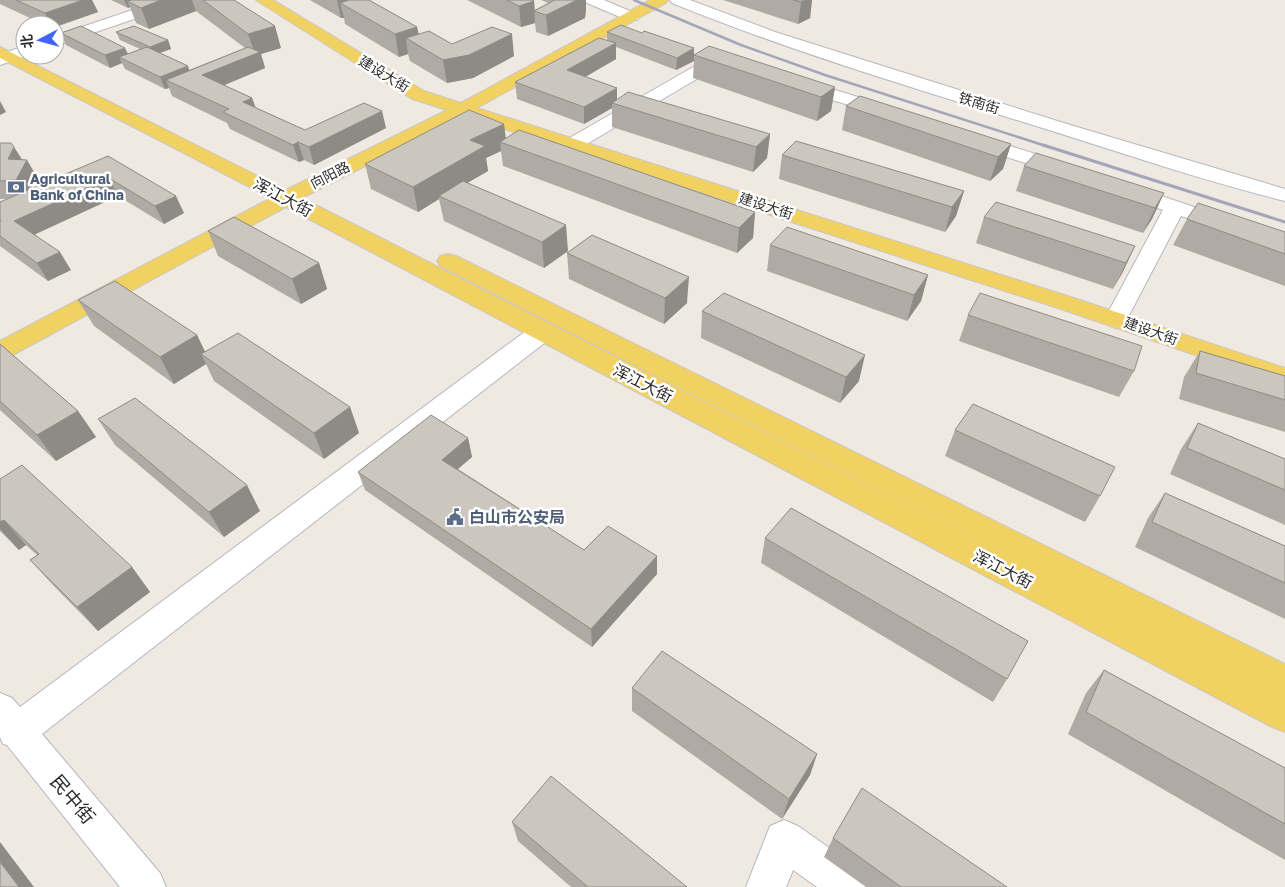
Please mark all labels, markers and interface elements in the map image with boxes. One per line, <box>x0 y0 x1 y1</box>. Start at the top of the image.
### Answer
north arrow <box>15 15 65 65</box>
text: 北 <box>17 34 36 49</box>
street label: 建设大街 <box>356 52 413 95</box>
street label: 铁南街 <box>957 88 1002 117</box>
street label: 向阳路 <box>307 157 352 192</box>
place label: Agricultural Bank of China <box>30 170 124 203</box>
street label: 浑江大街 <box>250 173 316 221</box>
bank icon: Agricultural Bank of China <box>6 177 26 197</box>
street label: 建设大街 <box>737 189 795 222</box>
street label: 建设大街 <box>1122 313 1180 348</box>
street label: 浑江大街 <box>610 360 676 406</box>
public building icon: 白山市公安局 <box>445 507 465 527</box>
place label: 白山市公安局 <box>469 507 565 527</box>
street label: 浑江大街 <box>970 546 1036 592</box>
street label: 民中街 <box>46 769 101 828</box>

